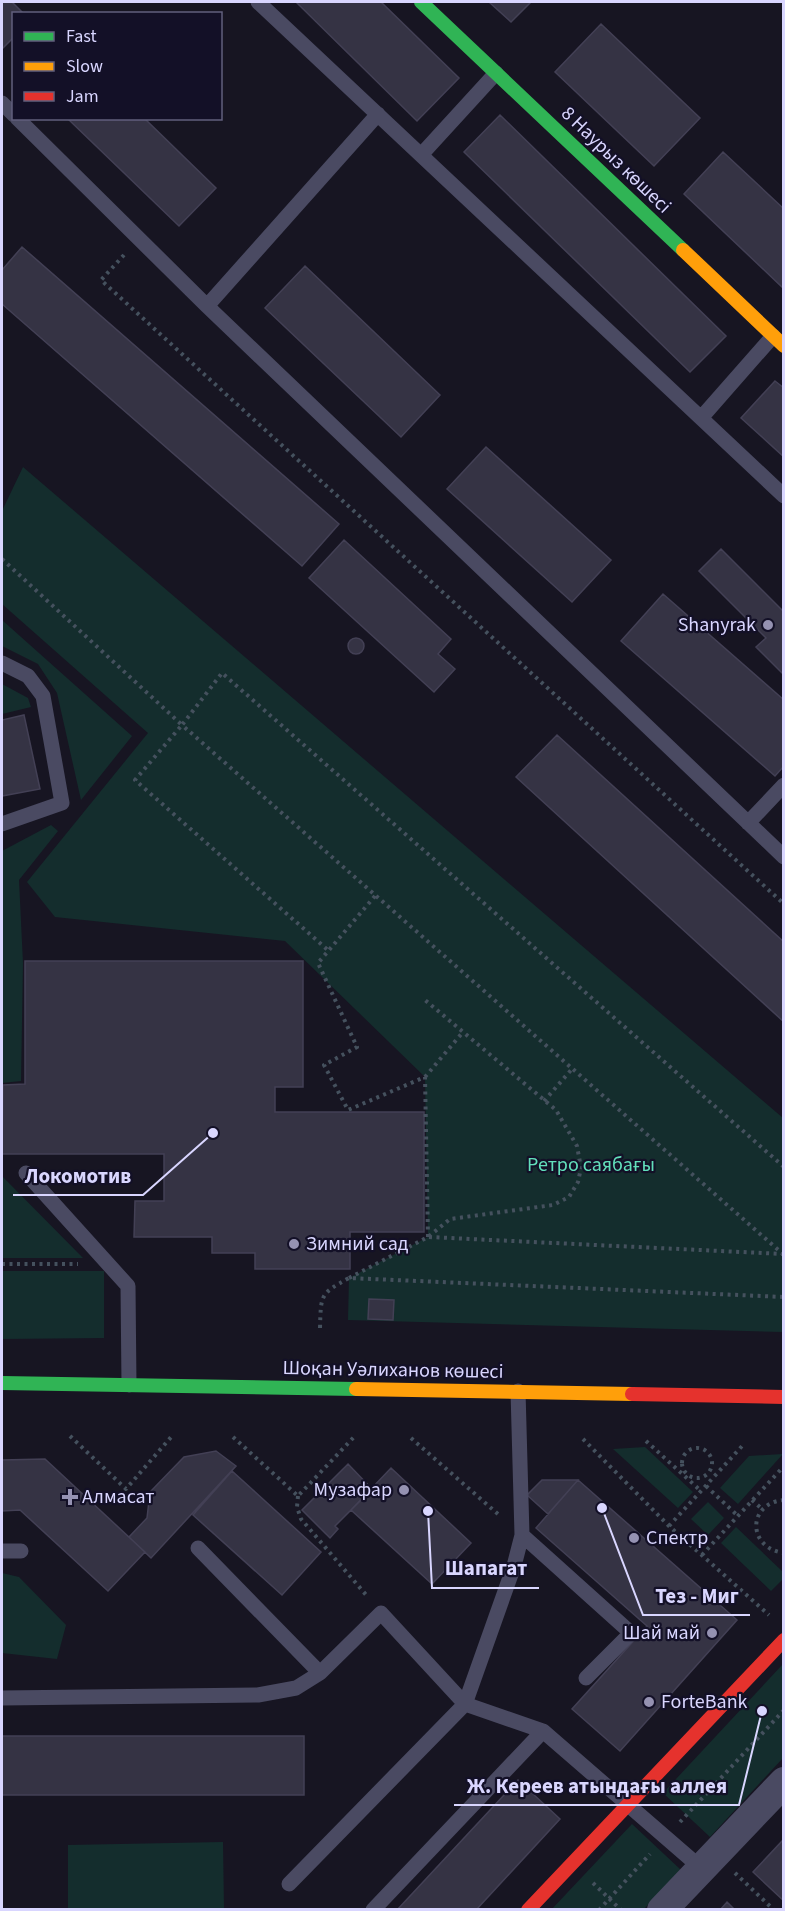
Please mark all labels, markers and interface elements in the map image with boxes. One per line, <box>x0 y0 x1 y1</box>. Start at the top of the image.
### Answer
legend <box>12 12 222 120</box>
text: Fast <box>66 24 97 49</box>
text: Slow <box>66 54 103 79</box>
text: Jam <box>66 84 99 109</box>
street label: 8 Наурыз көшесі <box>555 100 677 220</box>
place label: Shanyrak <box>678 611 756 639</box>
marker: Shanyrak <box>761 618 775 632</box>
park label: Ретро саябағы <box>527 1151 655 1179</box>
callout: Локомотив <box>13 1156 143 1195</box>
text: Локомотив <box>24 1161 131 1191</box>
place label: Зимний сад <box>306 1230 409 1258</box>
marker: Зимний сад <box>287 1237 301 1251</box>
street label: Шоқан Уәлиханов көшесі <box>282 1354 504 1386</box>
place label: Музафар <box>314 1476 392 1504</box>
place label: Алмасат <box>82 1483 155 1511</box>
marker: Музафар <box>397 1483 411 1497</box>
marker: Алмасат <box>63 1490 77 1504</box>
place label: Спектр <box>646 1524 708 1552</box>
marker: Спектр <box>627 1531 641 1545</box>
callout: Шапагат <box>432 1549 539 1588</box>
text: Шапагат <box>445 1553 527 1583</box>
callout: Тез - Миг <box>643 1576 750 1615</box>
text: Тез - Миг <box>655 1581 739 1611</box>
place label: Шай май <box>623 1619 700 1647</box>
marker: Шай май <box>705 1626 719 1640</box>
place label: ForteBank <box>661 1688 748 1716</box>
marker: ForteBank <box>642 1695 656 1709</box>
callout: Ж. Кереев атындағы аллея <box>454 1766 739 1805</box>
text: Ж. Кереев атындағы аллея <box>467 1771 727 1801</box>

